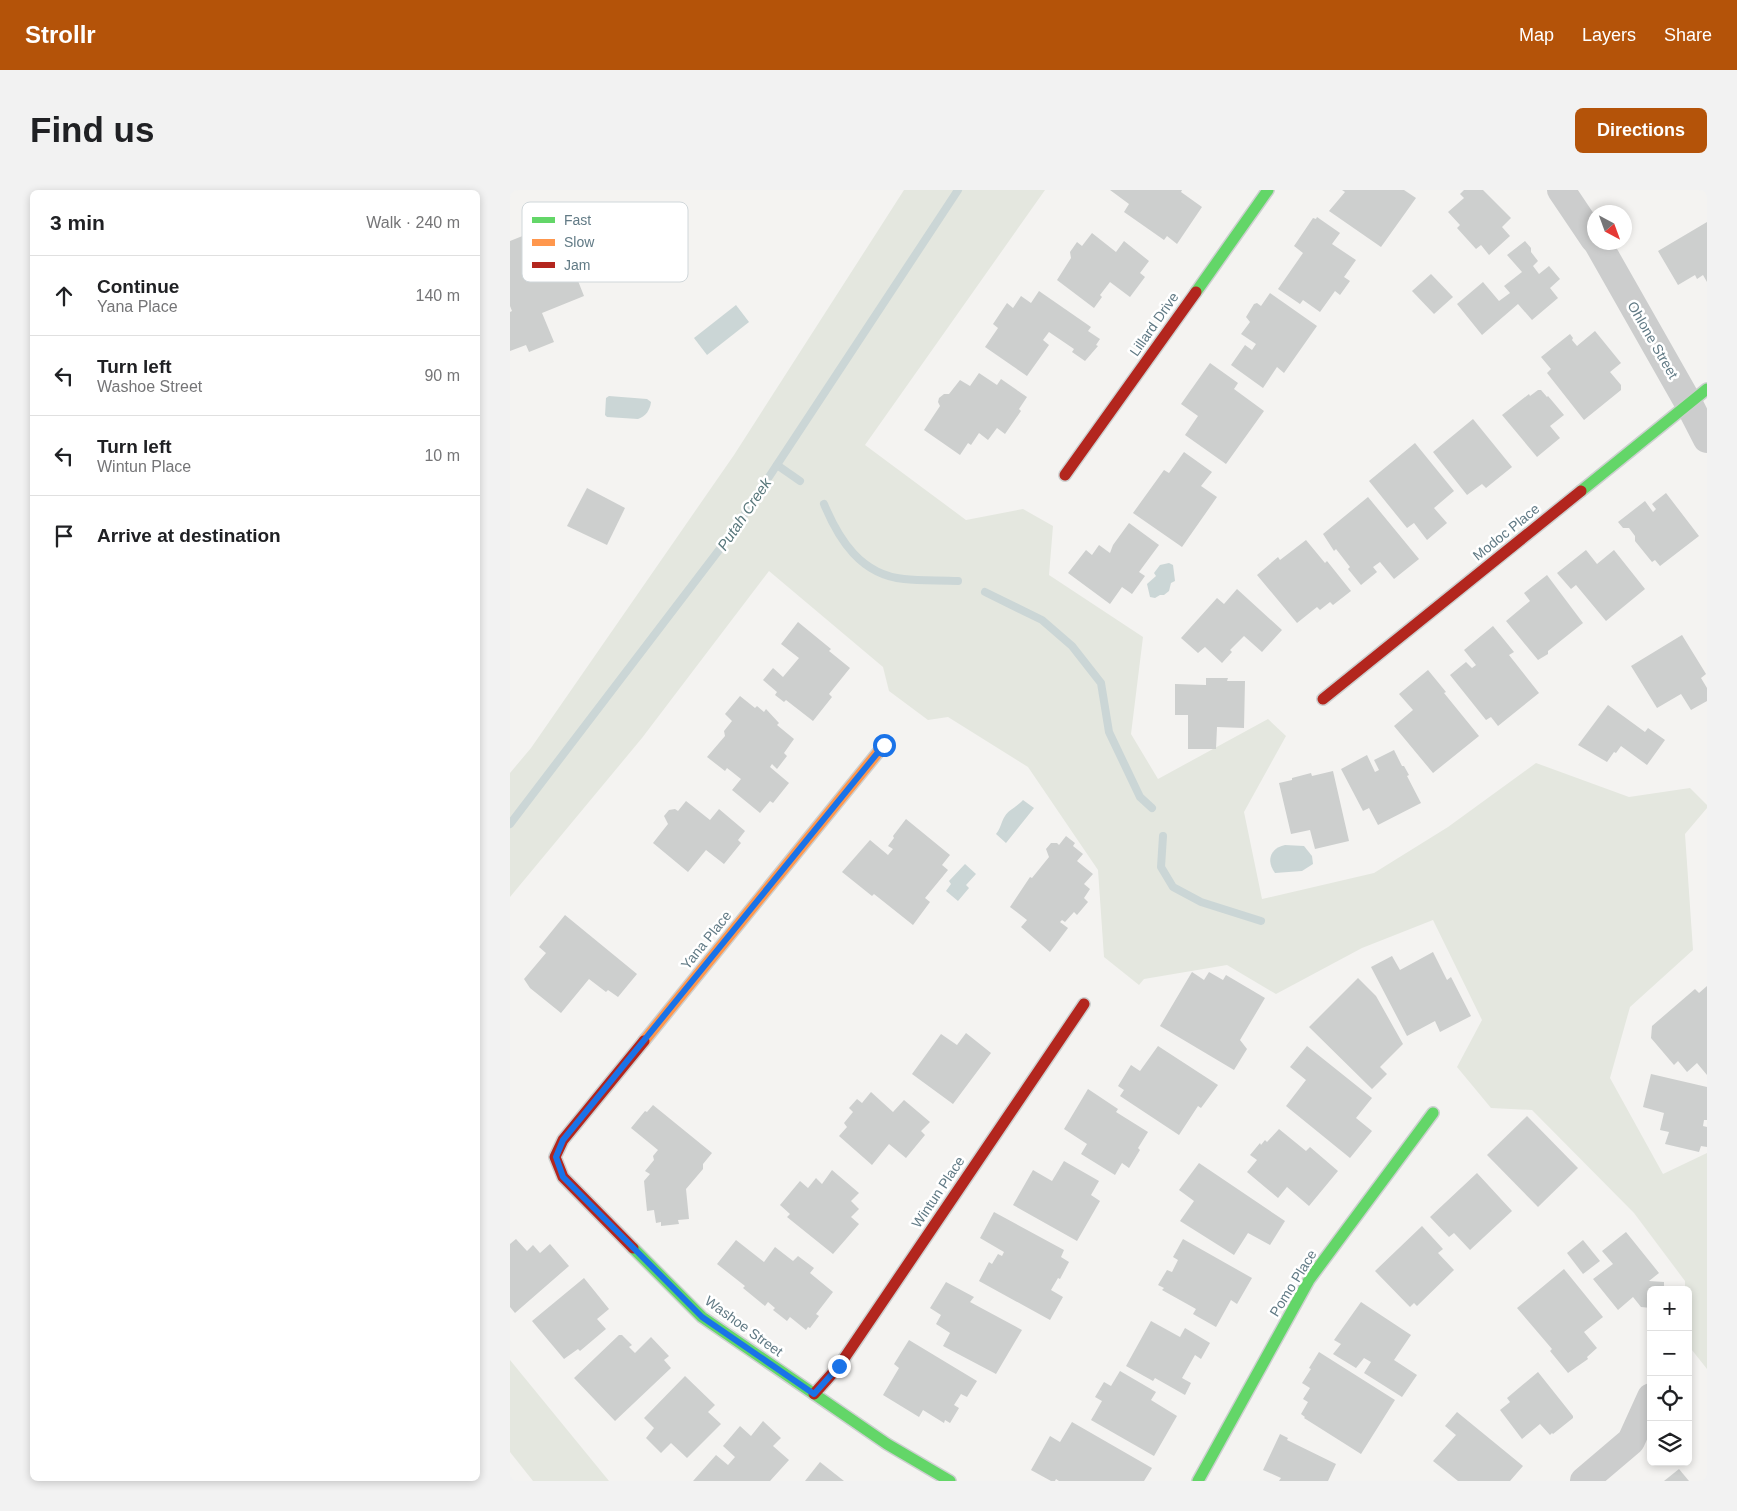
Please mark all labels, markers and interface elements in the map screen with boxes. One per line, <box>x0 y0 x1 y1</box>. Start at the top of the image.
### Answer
text: Strollr <box>25 21 96 48</box>
text: Map <box>1519 25 1554 45</box>
text: Layers <box>1582 25 1636 45</box>
text: Share <box>1664 25 1712 45</box>
button: Directions <box>1575 108 1707 153</box>
text: Find us <box>30 110 154 149</box>
legend <box>522 202 688 282</box>
north arrow <box>1587 205 1632 250</box>
text: 3 min <box>50 211 105 234</box>
text: Fast <box>564 212 591 228</box>
text: Walk · 240 m <box>366 214 460 231</box>
text: Slow <box>564 234 595 250</box>
text: Jam <box>564 257 590 273</box>
text: Continue <box>97 276 179 297</box>
icon: ahead <box>50 282 78 310</box>
text: 140 m <box>416 287 460 304</box>
street label: Lillard Drive <box>1126 289 1182 359</box>
text: Yana Place <box>97 298 178 315</box>
street label: Ohlone Street <box>1624 299 1682 381</box>
text: Turn left <box>97 356 172 377</box>
icon: left <box>50 362 78 390</box>
text: 90 m <box>424 367 460 384</box>
text: Washoe Street <box>97 378 202 395</box>
text: Turn left <box>97 436 172 457</box>
icon: left <box>50 442 78 470</box>
text: 10 m <box>424 447 460 464</box>
text: Wintun Place <box>97 458 191 475</box>
water label: Putah Creek <box>714 473 775 553</box>
street label: Modoc Place <box>1470 500 1543 564</box>
icon: arrive <box>50 522 78 550</box>
text: Arrive at destination <box>97 525 281 546</box>
route start <box>873 734 896 757</box>
street label: Yana Place <box>678 907 735 972</box>
street label: Wintun Place <box>908 1153 968 1231</box>
street label: Pomo Place <box>1266 1247 1320 1319</box>
map controls <box>1647 1286 1692 1466</box>
button: + <box>1647 1286 1692 1331</box>
street label: Washoe Street <box>702 1292 786 1360</box>
button: − <box>1647 1331 1692 1376</box>
route end <box>828 1355 851 1378</box>
button: locate <box>1647 1376 1692 1421</box>
button: layers <box>1647 1421 1692 1466</box>

